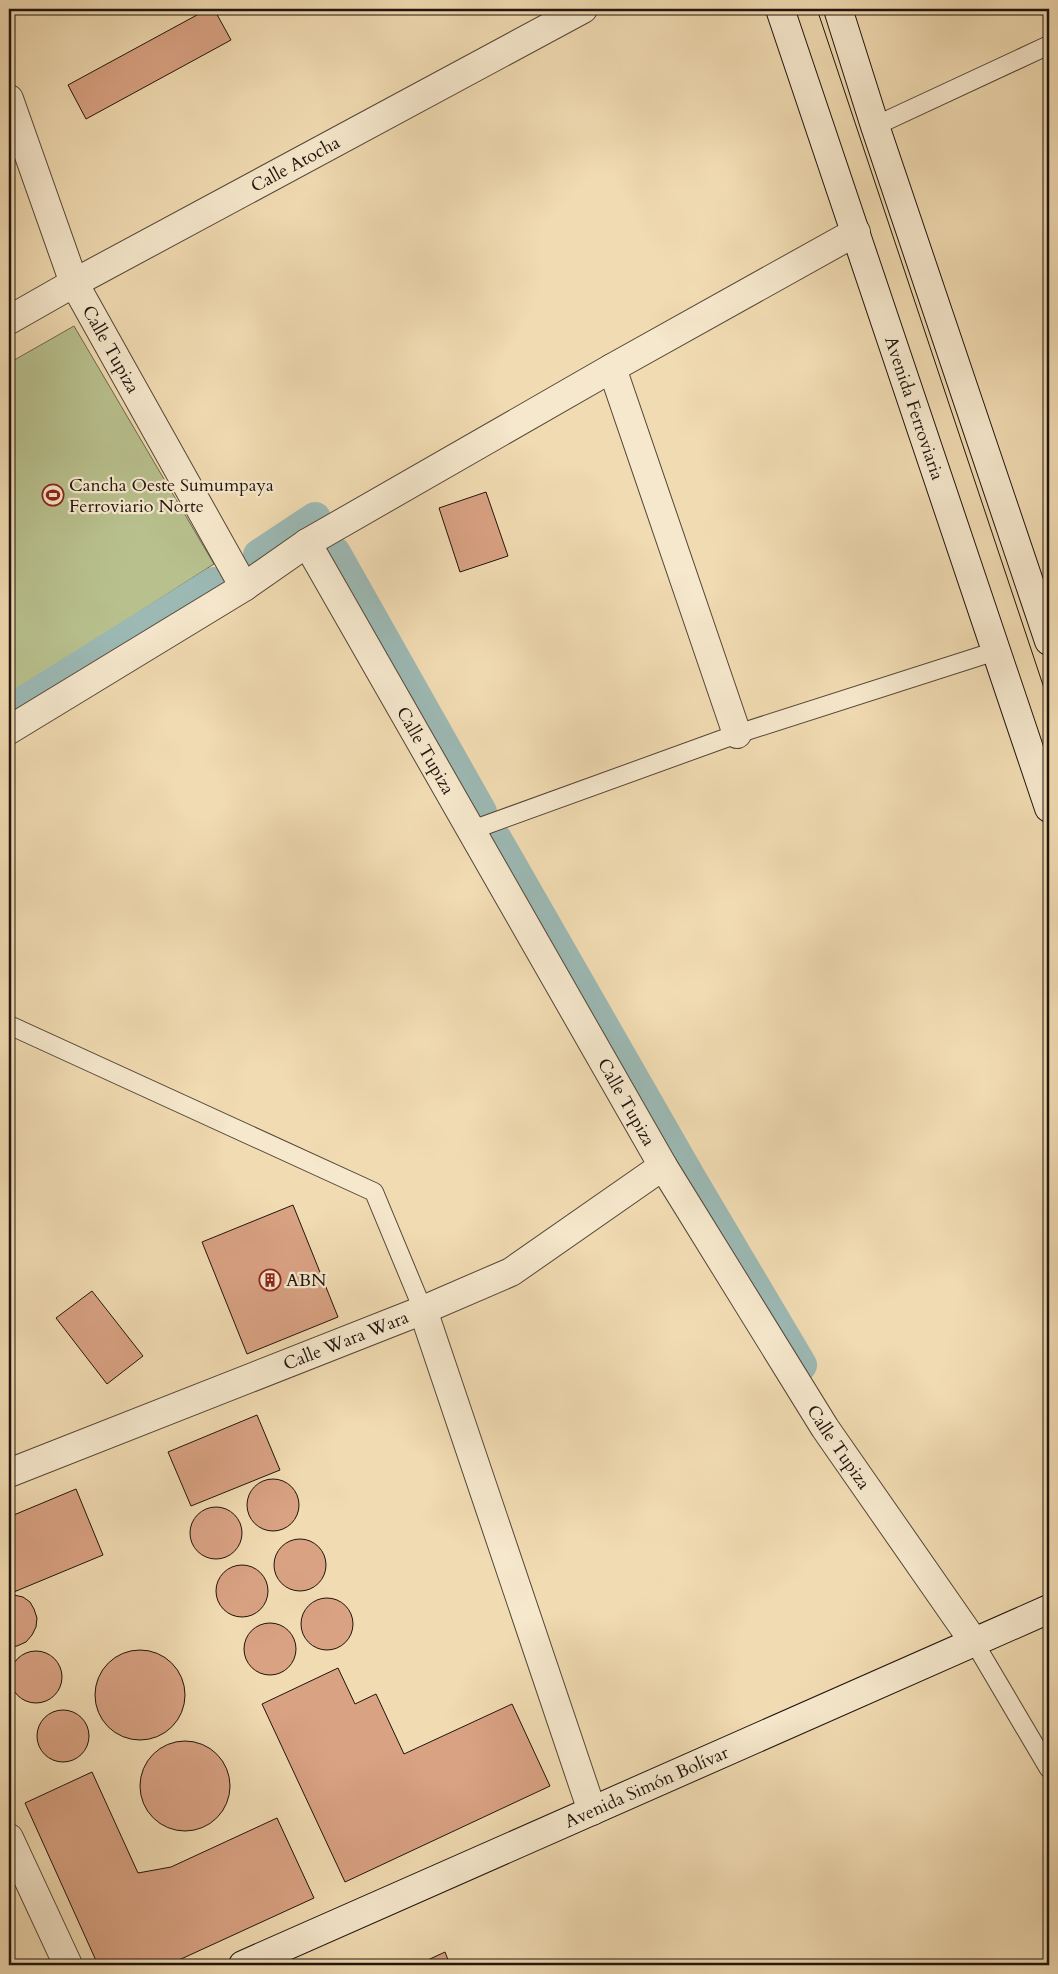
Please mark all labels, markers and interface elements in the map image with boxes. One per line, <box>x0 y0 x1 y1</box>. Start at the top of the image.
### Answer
street label: Calle Atocha <box>246 130 345 199</box>
street label: Calle Tupiza <box>76 301 145 398</box>
street label: Avenida Ferroviaria <box>878 333 950 484</box>
place label: Cancha Oeste Sumumpaya Ferroviario Norte <box>69 473 274 519</box>
sports icon: Cancha Oeste Sumumpaya Ferroviario Norte <box>41 483 65 507</box>
street label: Calle Tupiza <box>390 702 460 799</box>
street label: Calle Tupiza <box>591 1054 661 1151</box>
building icon: ABN <box>258 1268 282 1292</box>
place label: ABN <box>286 1268 327 1293</box>
street label: Calle Wara Wara <box>280 1305 413 1377</box>
street label: Calle Tupiza <box>801 1400 876 1495</box>
street label: Avenida Simón Bolívar <box>561 1740 733 1834</box>

